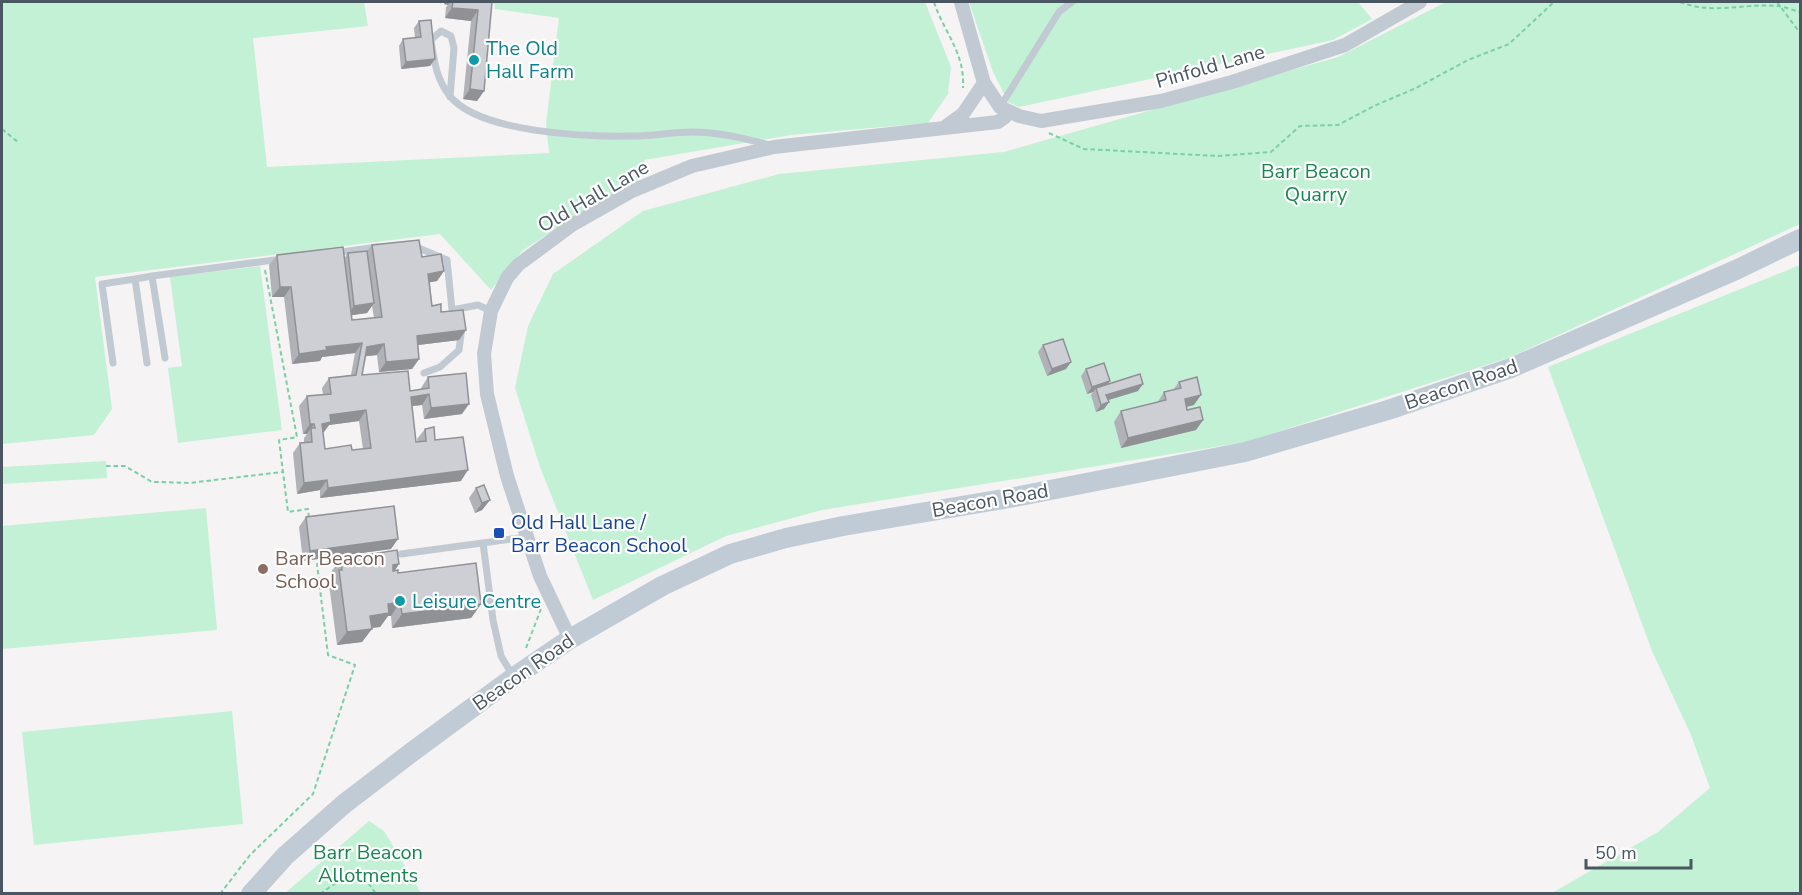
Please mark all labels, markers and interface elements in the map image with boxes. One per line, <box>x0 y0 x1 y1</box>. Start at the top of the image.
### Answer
place label: The Old Hall Farm <box>486 35 574 85</box>
street label: Pinfold Lane <box>1152 38 1268 95</box>
marker: The Old Hall Farm <box>467 53 481 67</box>
street label: Old Hall Lane <box>533 154 654 239</box>
park label: Barr Beacon Quarry <box>1261 158 1371 208</box>
street label: Beacon Road <box>1401 353 1521 416</box>
street label: Beacon Road <box>930 477 1051 524</box>
place label: Old Hall Lane / Barr Beacon School <box>511 509 687 559</box>
marker: Old Hall Lane / Barr Beacon School <box>492 526 506 540</box>
place label: Barr Beacon School <box>275 545 385 595</box>
marker: Barr Beacon School <box>256 562 270 576</box>
place label: Leisure Centre <box>412 588 541 615</box>
marker: Leisure Centre <box>393 594 407 608</box>
street label: Beacon Road <box>467 628 579 717</box>
scale bar <box>1586 832 1691 870</box>
park label: Barr Beacon Allotments <box>313 839 423 889</box>
text: 50 m <box>1595 841 1637 865</box>

